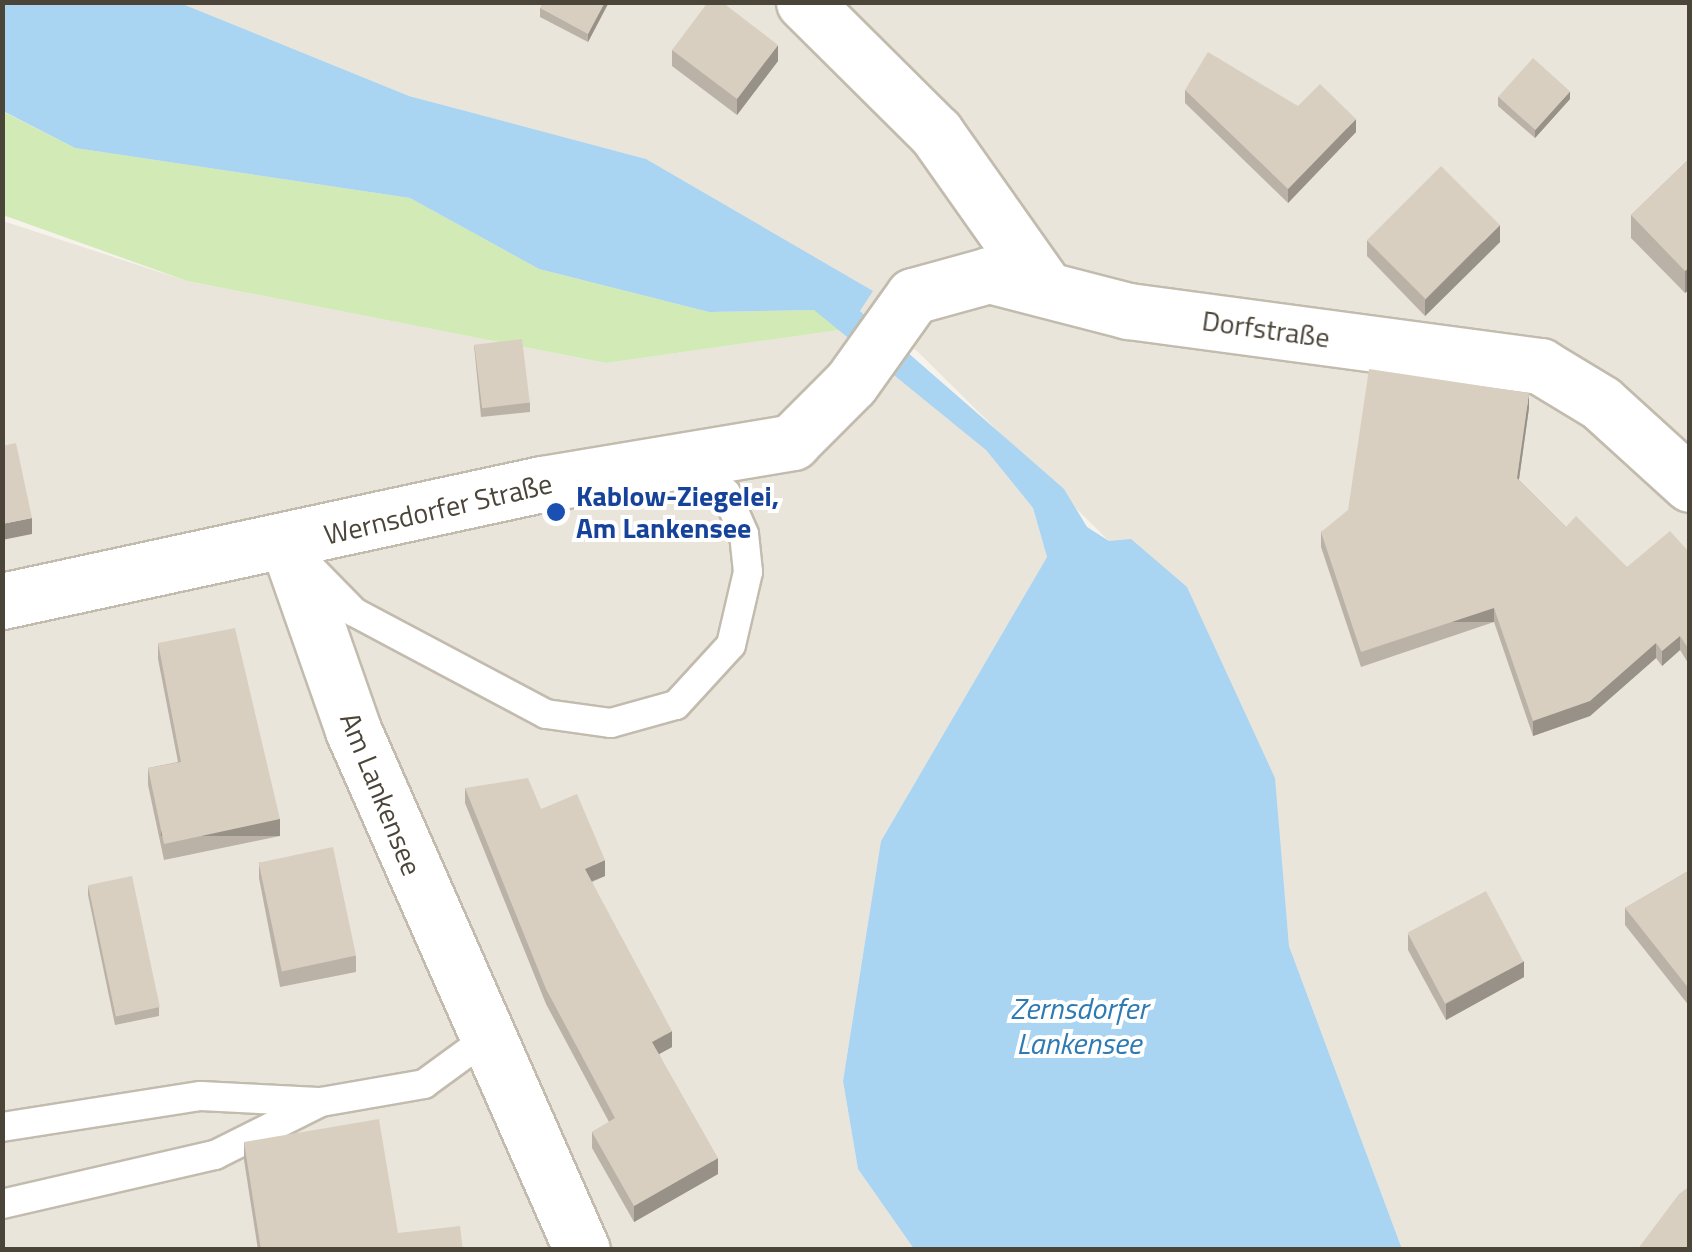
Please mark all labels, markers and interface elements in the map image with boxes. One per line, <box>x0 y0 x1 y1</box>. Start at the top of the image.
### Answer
street label: Dorfstraße <box>1200 303 1332 355</box>
street label: Wernsdorfer Straße <box>321 466 555 552</box>
place label: Kablow-Ziegelei, Am Lankensee <box>576 479 779 545</box>
marker: Kablow-Ziegelei, Am Lankensee <box>545 501 567 523</box>
street label: Am Lankensee <box>333 708 429 880</box>
water label: Zernsdorfer Lankensee <box>1010 990 1148 1060</box>

